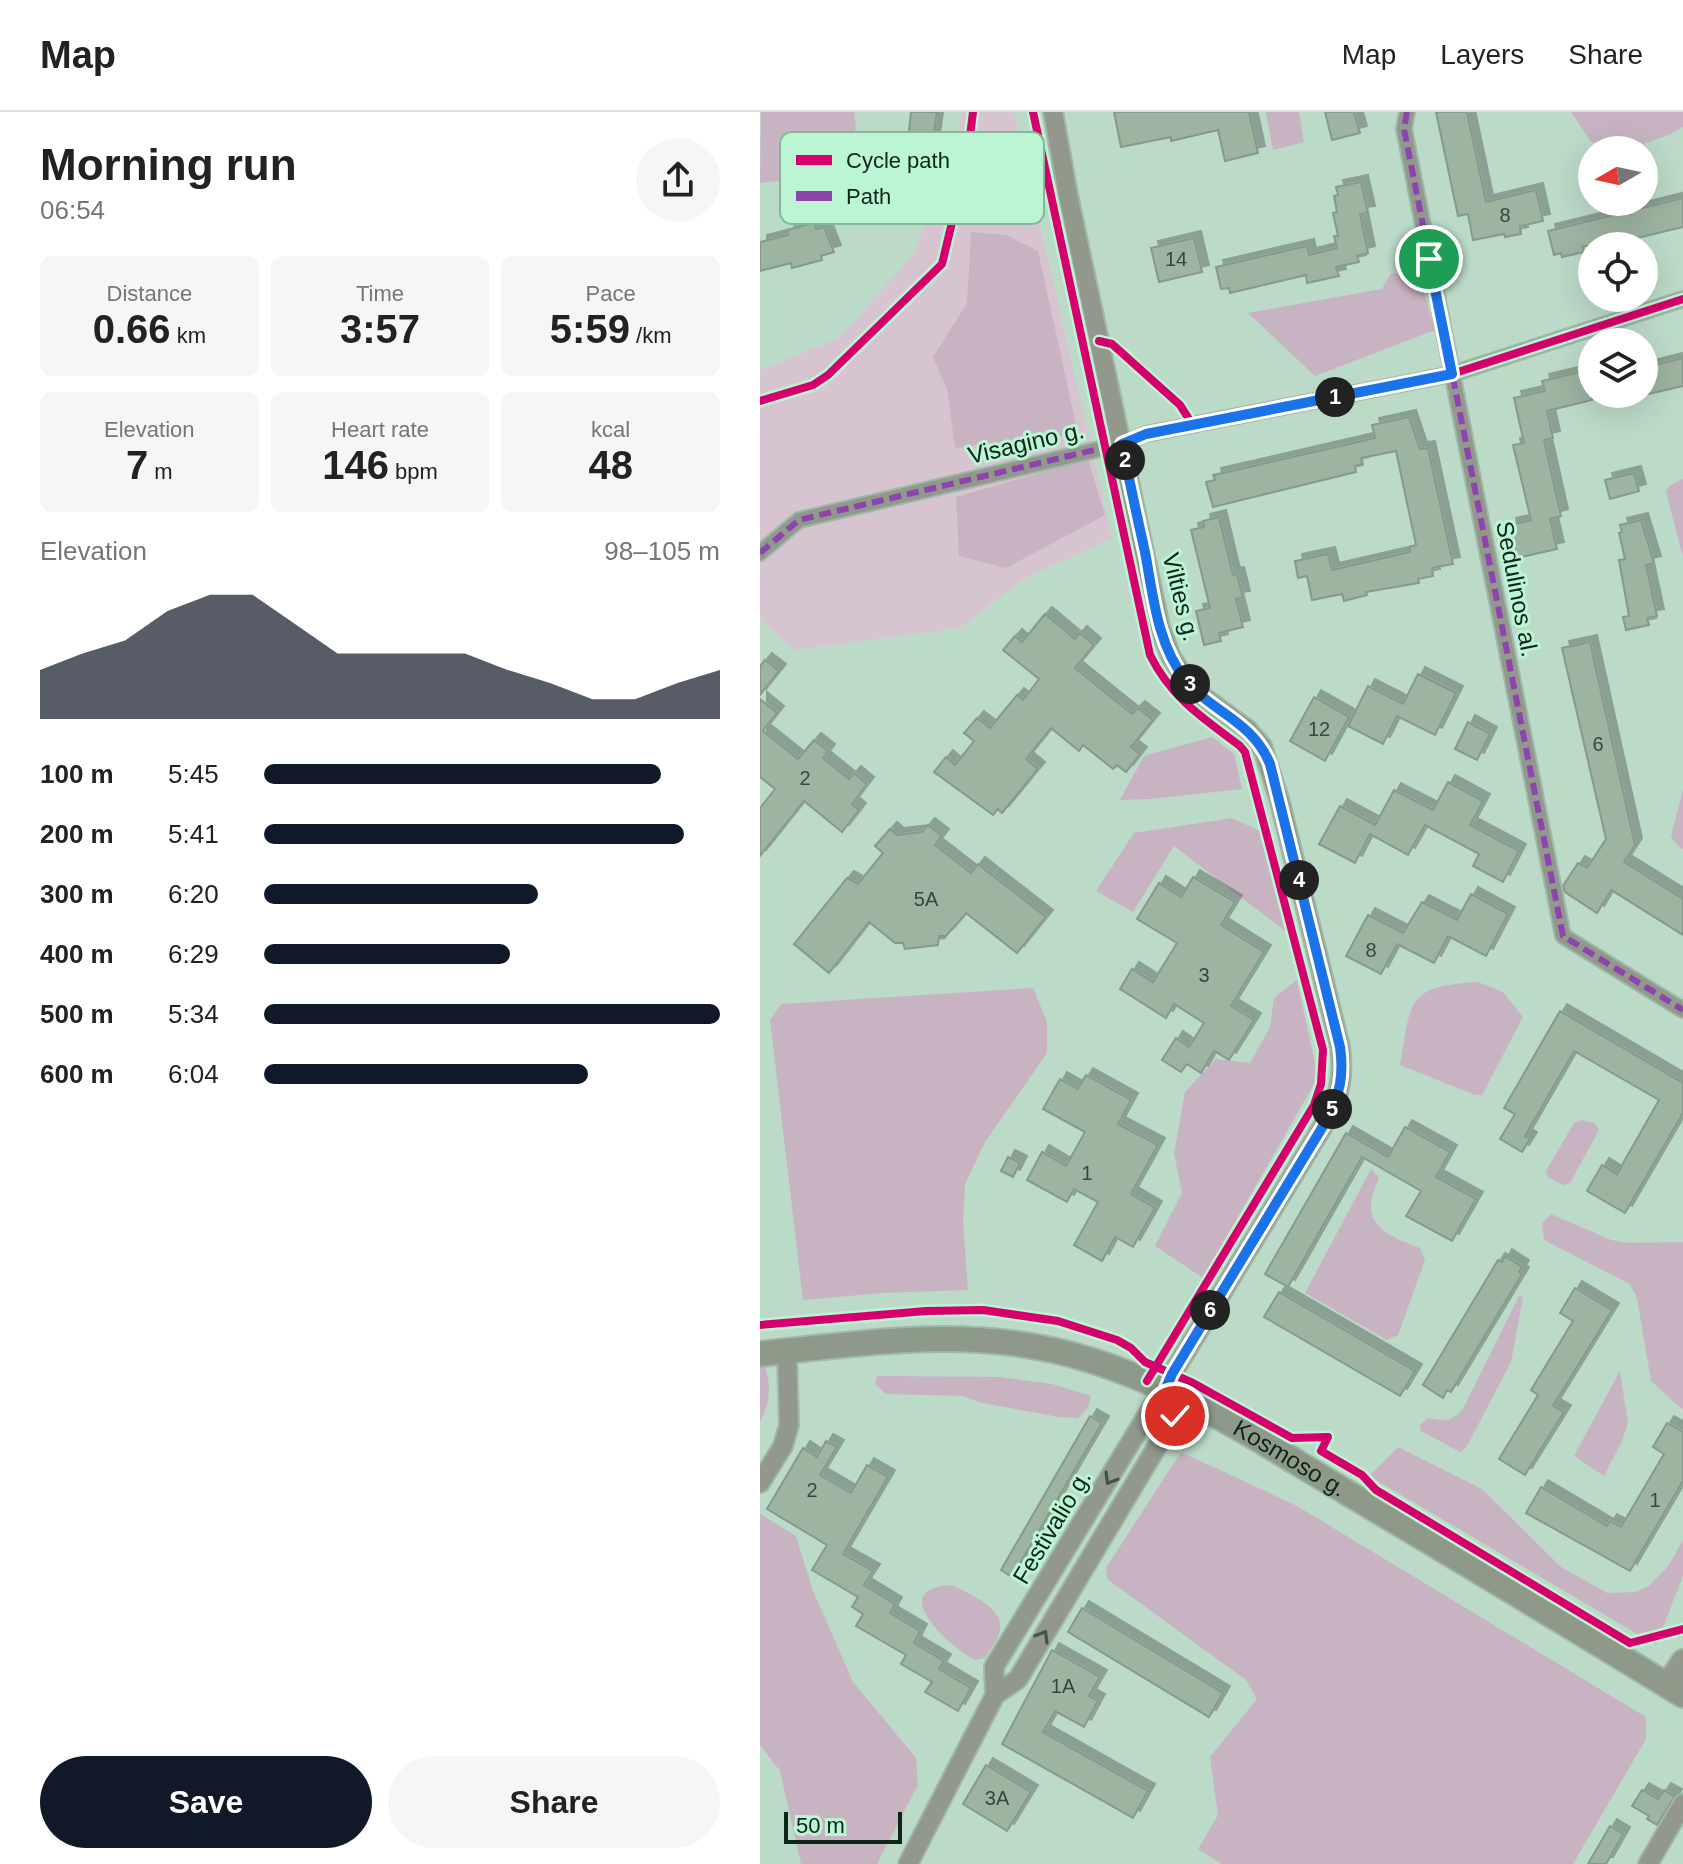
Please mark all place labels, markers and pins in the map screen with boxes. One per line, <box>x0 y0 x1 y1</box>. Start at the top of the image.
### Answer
pin <box>1395 225 1463 293</box>
pin: 1 <box>1315 377 1355 417</box>
pin: 2 <box>1105 440 1145 480</box>
pin: 3 <box>1170 664 1210 704</box>
pin: 4 <box>1279 860 1319 900</box>
pin: 5 <box>1312 1089 1352 1129</box>
pin: 6 <box>1190 1290 1230 1330</box>
pin <box>1141 1382 1209 1450</box>

